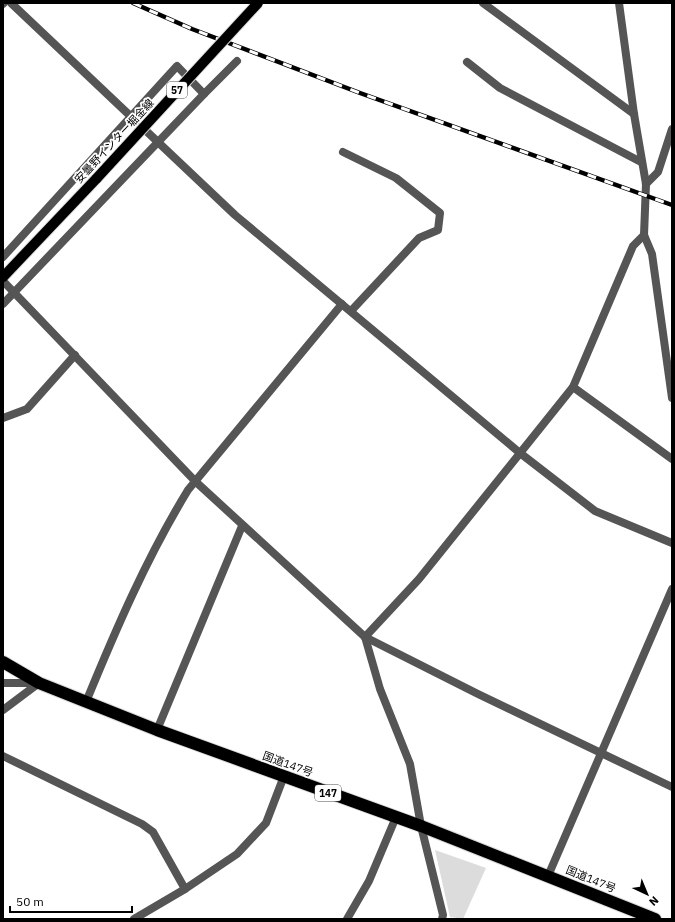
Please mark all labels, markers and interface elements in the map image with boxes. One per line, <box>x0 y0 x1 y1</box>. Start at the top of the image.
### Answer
road number: 57 <box>167 82 187 98</box>
street label: 安曇野インター堀金線 <box>71 96 157 186</box>
street label: 国道147号 <box>261 748 315 780</box>
road number: 147 <box>315 785 341 801</box>
street label: 国道147号 <box>564 863 618 895</box>
north arrow <box>627 874 667 914</box>
scale bar <box>10 888 132 914</box>
text: N <box>646 893 662 909</box>
text: 50 m <box>16 894 44 909</box>

